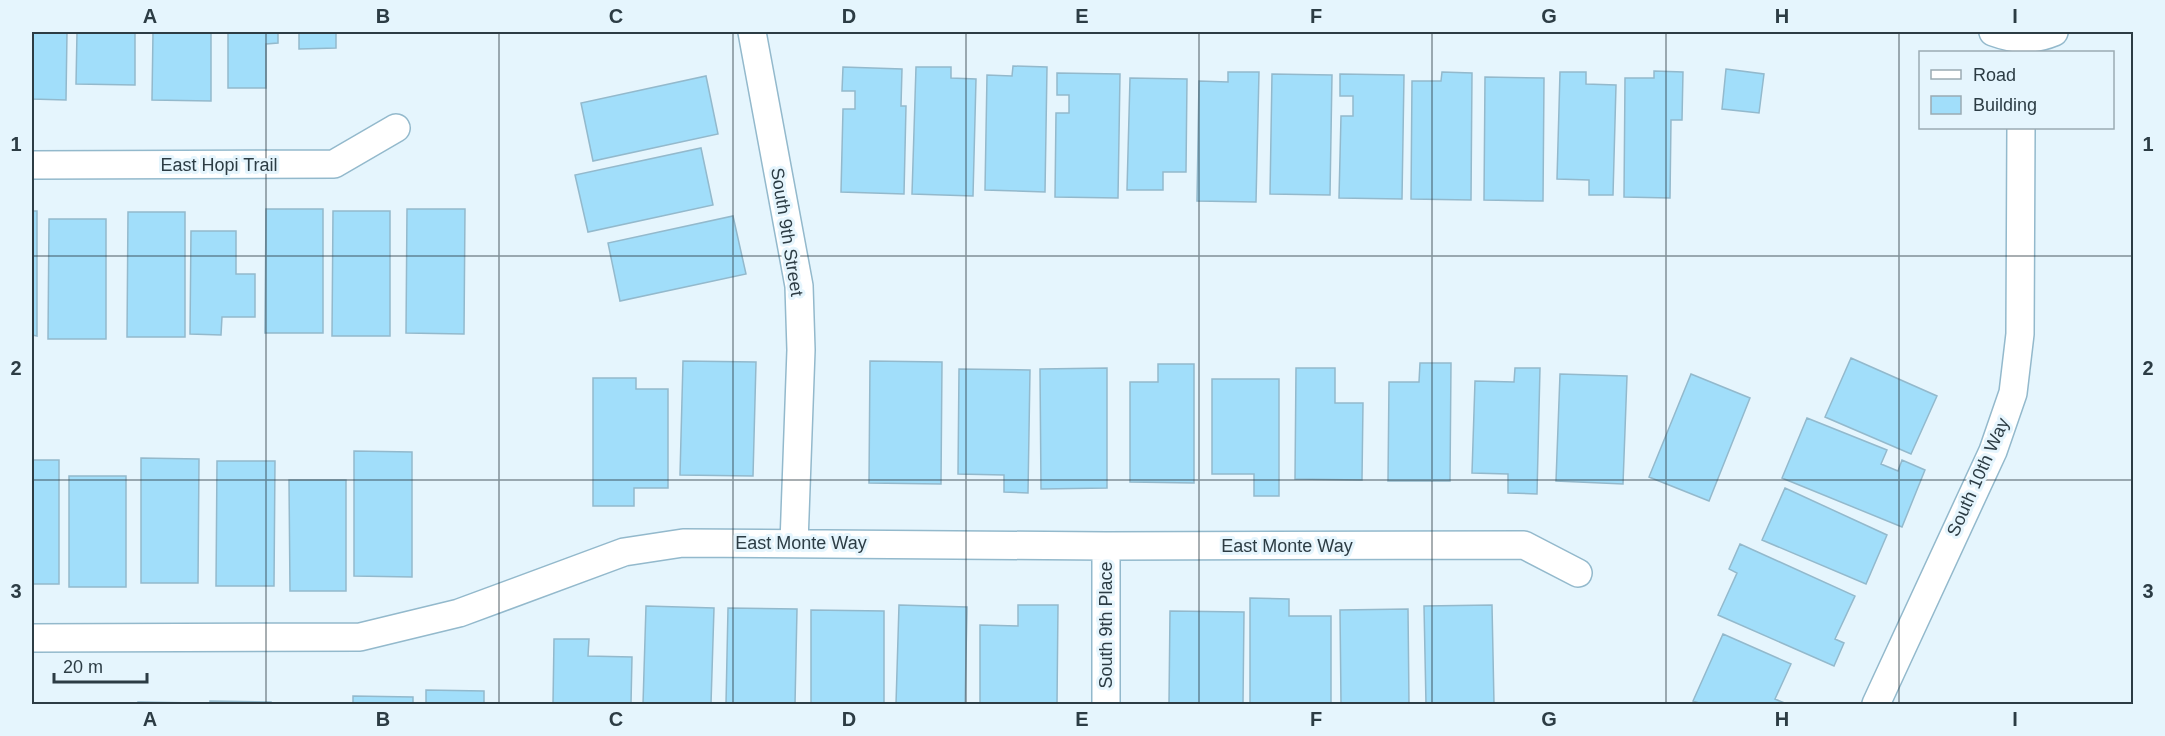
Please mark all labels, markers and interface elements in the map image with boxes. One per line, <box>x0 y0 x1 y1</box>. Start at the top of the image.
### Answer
text: A <box>143 5 157 27</box>
text: B <box>376 5 390 27</box>
text: C <box>609 5 623 27</box>
text: D <box>842 5 856 27</box>
text: E <box>1075 5 1089 27</box>
text: F <box>1310 5 1322 27</box>
text: G <box>1541 5 1557 27</box>
text: H <box>1775 5 1789 27</box>
text: I <box>2012 5 2018 27</box>
legend <box>1919 51 2114 129</box>
text: Road <box>1973 65 2016 85</box>
text: Building <box>1973 95 2037 115</box>
text: 1 <box>10 133 22 155</box>
text: 1 <box>2142 133 2154 155</box>
street label: East Hopi Trail <box>160 155 278 175</box>
street label: South 9th Street <box>767 166 807 298</box>
text: 2 <box>10 357 22 379</box>
text: 2 <box>2142 357 2154 379</box>
street label: South 10th Way <box>1943 415 2013 539</box>
street label: East Monte Way <box>735 533 867 553</box>
street label: East Monte Way <box>1221 536 1353 556</box>
street label: South 9th Place <box>1096 561 1116 689</box>
text: 3 <box>10 580 22 602</box>
text: 3 <box>2142 580 2154 602</box>
scale bar <box>54 646 147 684</box>
text: 20 m <box>63 657 103 677</box>
text: A <box>143 708 157 730</box>
text: B <box>376 708 390 730</box>
text: C <box>609 708 623 730</box>
text: D <box>842 708 856 730</box>
text: E <box>1075 708 1089 730</box>
text: F <box>1310 708 1322 730</box>
text: G <box>1541 708 1557 730</box>
text: H <box>1775 708 1789 730</box>
text: I <box>2012 708 2018 730</box>

